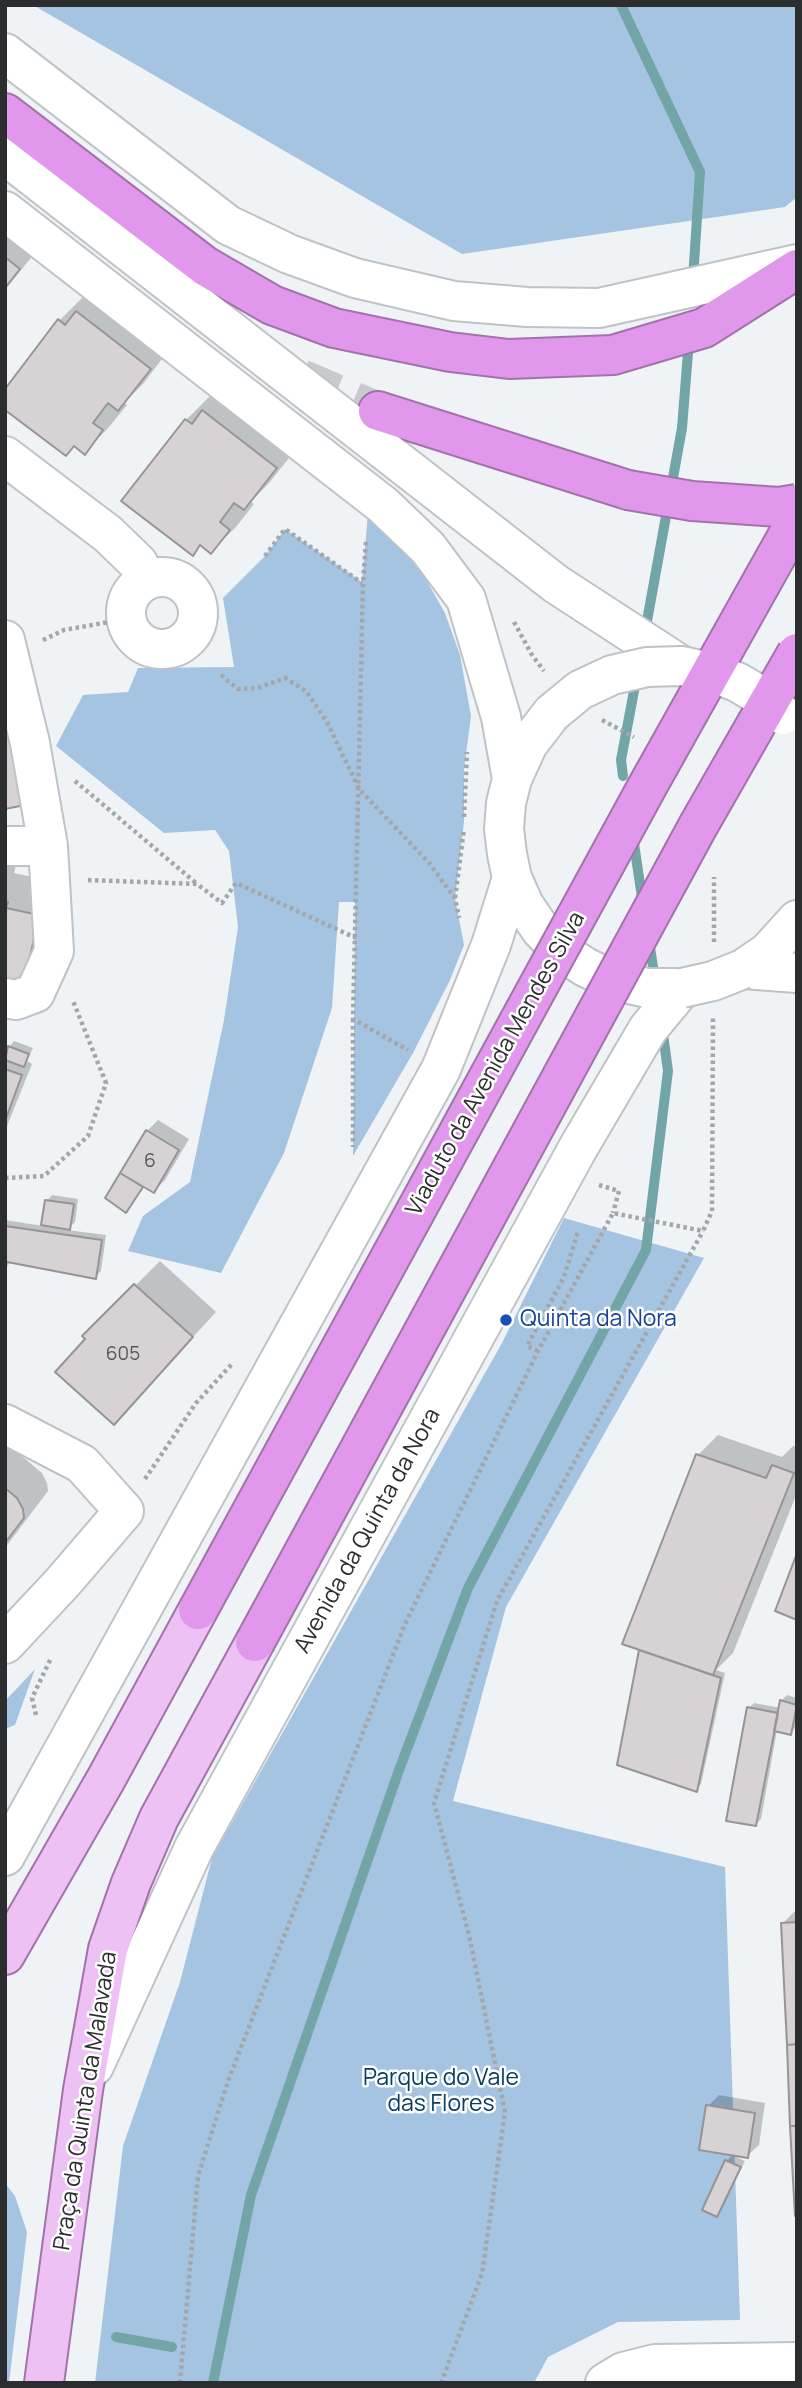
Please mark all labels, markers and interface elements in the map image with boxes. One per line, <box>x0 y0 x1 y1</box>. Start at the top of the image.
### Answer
street label: Viaduto da Avenida Mendes Silva <box>401 907 591 1221</box>
house number: 6 <box>144 1151 156 1173</box>
place label: Quinta da Nora <box>520 1306 677 1334</box>
marker: Quinta da Nora <box>498 1312 514 1328</box>
house number: 605 <box>106 1344 140 1366</box>
street label: Avenida da Quinta da Nora <box>289 1404 447 1658</box>
street label: Praça da Quinta da Malavada <box>49 1949 123 2253</box>
park label: Parque do Vale das Flores <box>363 2065 519 2119</box>

